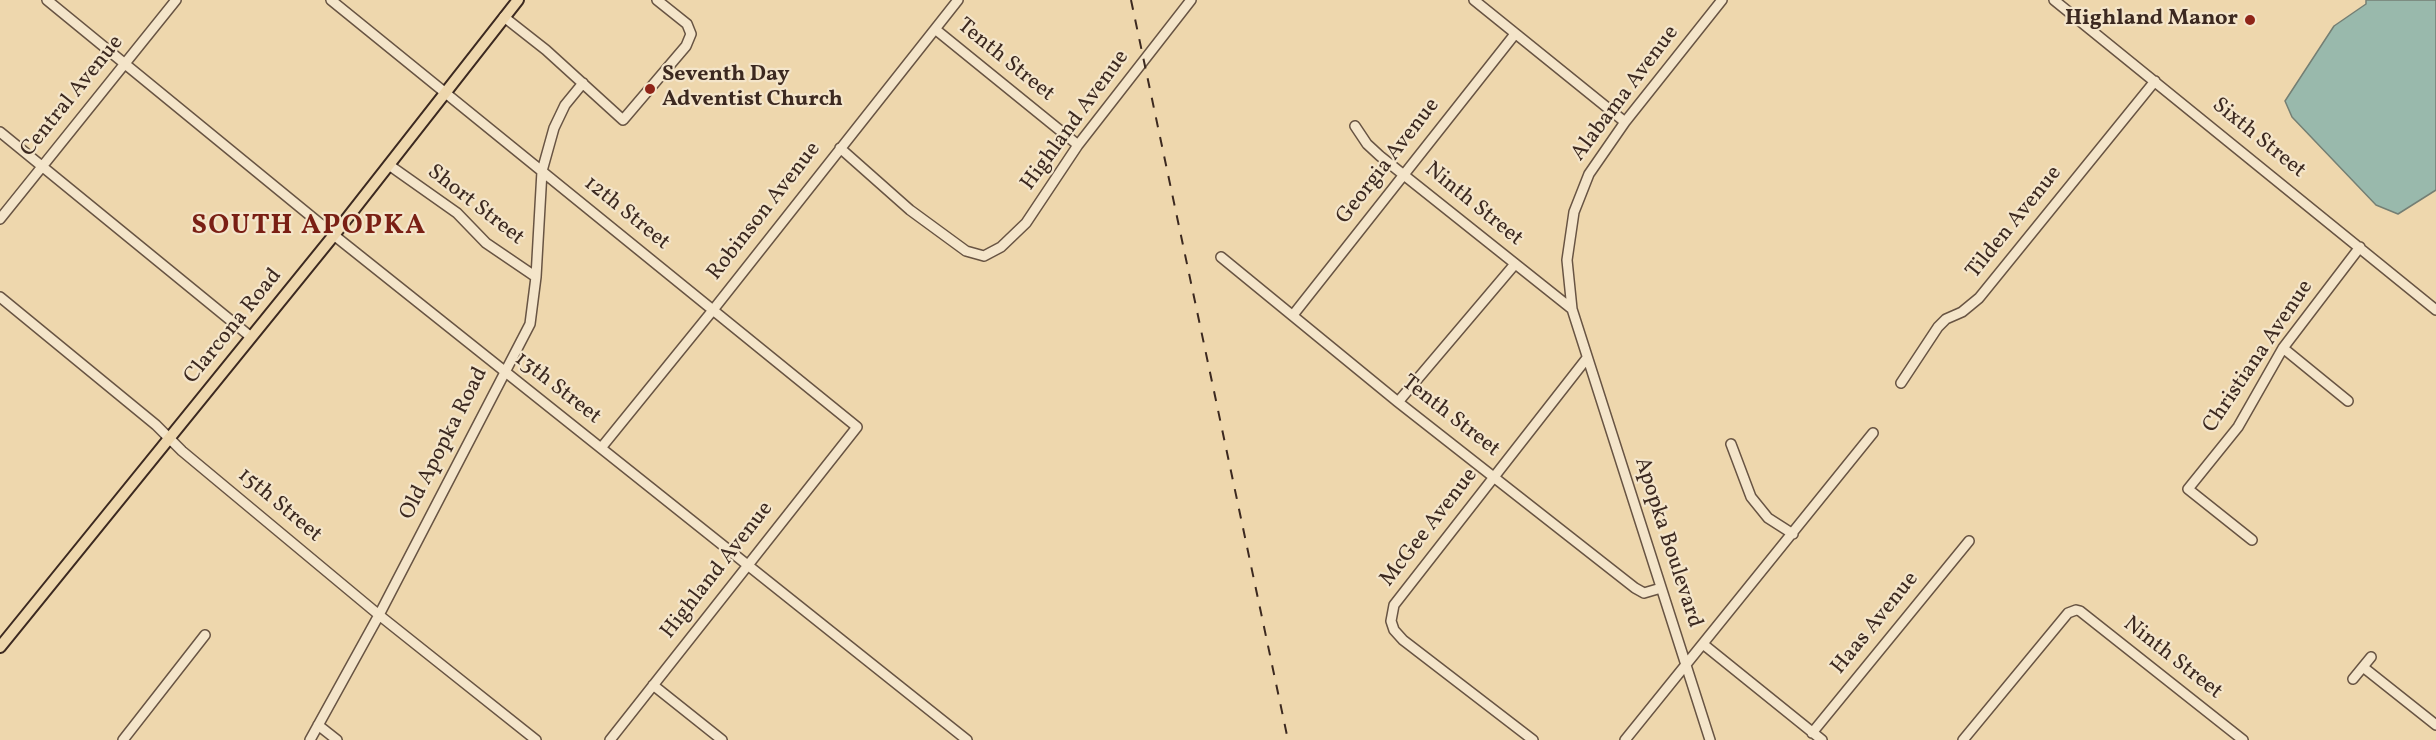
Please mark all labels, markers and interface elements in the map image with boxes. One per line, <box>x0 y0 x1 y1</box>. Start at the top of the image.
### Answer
place label: Highland Manor <box>2065 7 2238 33</box>
marker: Highland Manor <box>2243 13 2257 27</box>
street label: Tenth Street <box>951 14 1059 108</box>
street label: Alabama Avenue <box>1566 21 1686 167</box>
street label: Central Avenue <box>16 31 130 163</box>
street label: Highland Avenue <box>1016 46 1136 196</box>
place label: Seventh Day Adventist Church <box>662 63 843 114</box>
marker: Seventh Day Adventist Church <box>643 82 657 96</box>
street label: Sixth Street <box>2206 93 2310 185</box>
street label: Georgia Avenue <box>1332 94 1446 230</box>
street label: Robinson Avenue <box>703 137 827 287</box>
street label: Ninth Street <box>1418 157 1528 253</box>
street label: Short Street <box>421 160 529 252</box>
street label: Tilden Avenue <box>1962 161 2068 285</box>
street label: 12th Street <box>578 171 674 257</box>
district label: SOUTH APOPKA <box>191 211 427 245</box>
street label: Clarcona Road <box>179 264 289 390</box>
street label: Christiana Avenue <box>2198 276 2320 438</box>
street label: 13th Street <box>508 347 606 431</box>
street label: Old Apopka Road <box>395 363 495 525</box>
street label: Tenth Street <box>1395 370 1505 464</box>
street label: Apopka Boulevard <box>1627 455 1707 631</box>
street label: 15th Street <box>231 463 327 549</box>
street label: McGee Avenue <box>1376 463 1484 593</box>
street label: Highland Avenue <box>656 497 780 645</box>
street label: Haas Avenue <box>1827 567 1925 681</box>
street label: Ninth Street <box>2117 612 2227 706</box>

